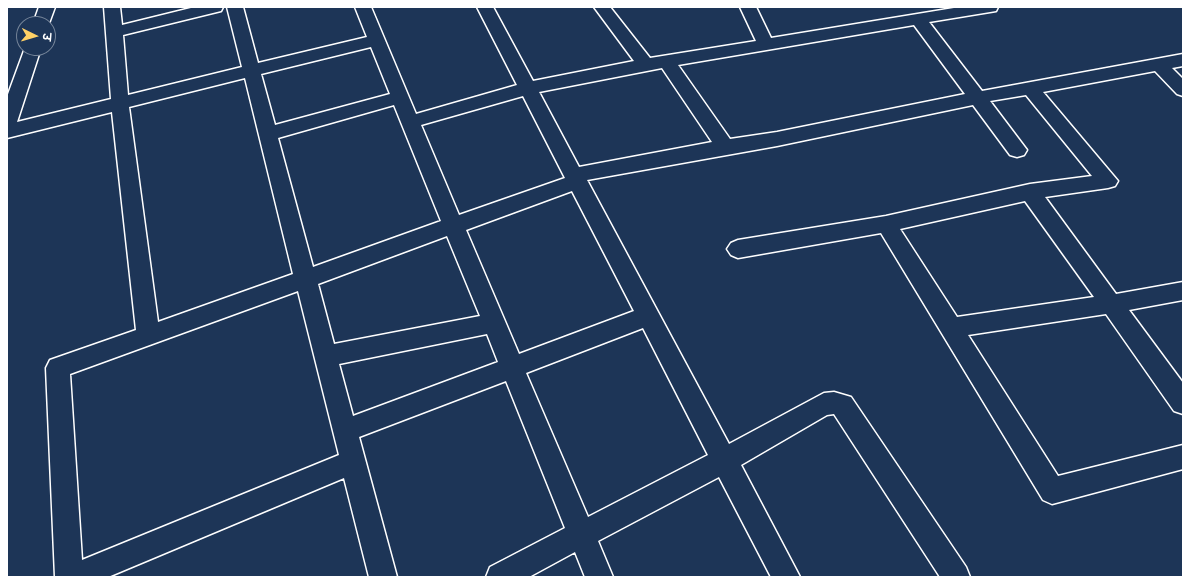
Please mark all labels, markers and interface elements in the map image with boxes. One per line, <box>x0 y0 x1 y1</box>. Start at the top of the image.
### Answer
north arrow <box>16 16 56 56</box>
text: उ <box>39 33 56 41</box>

